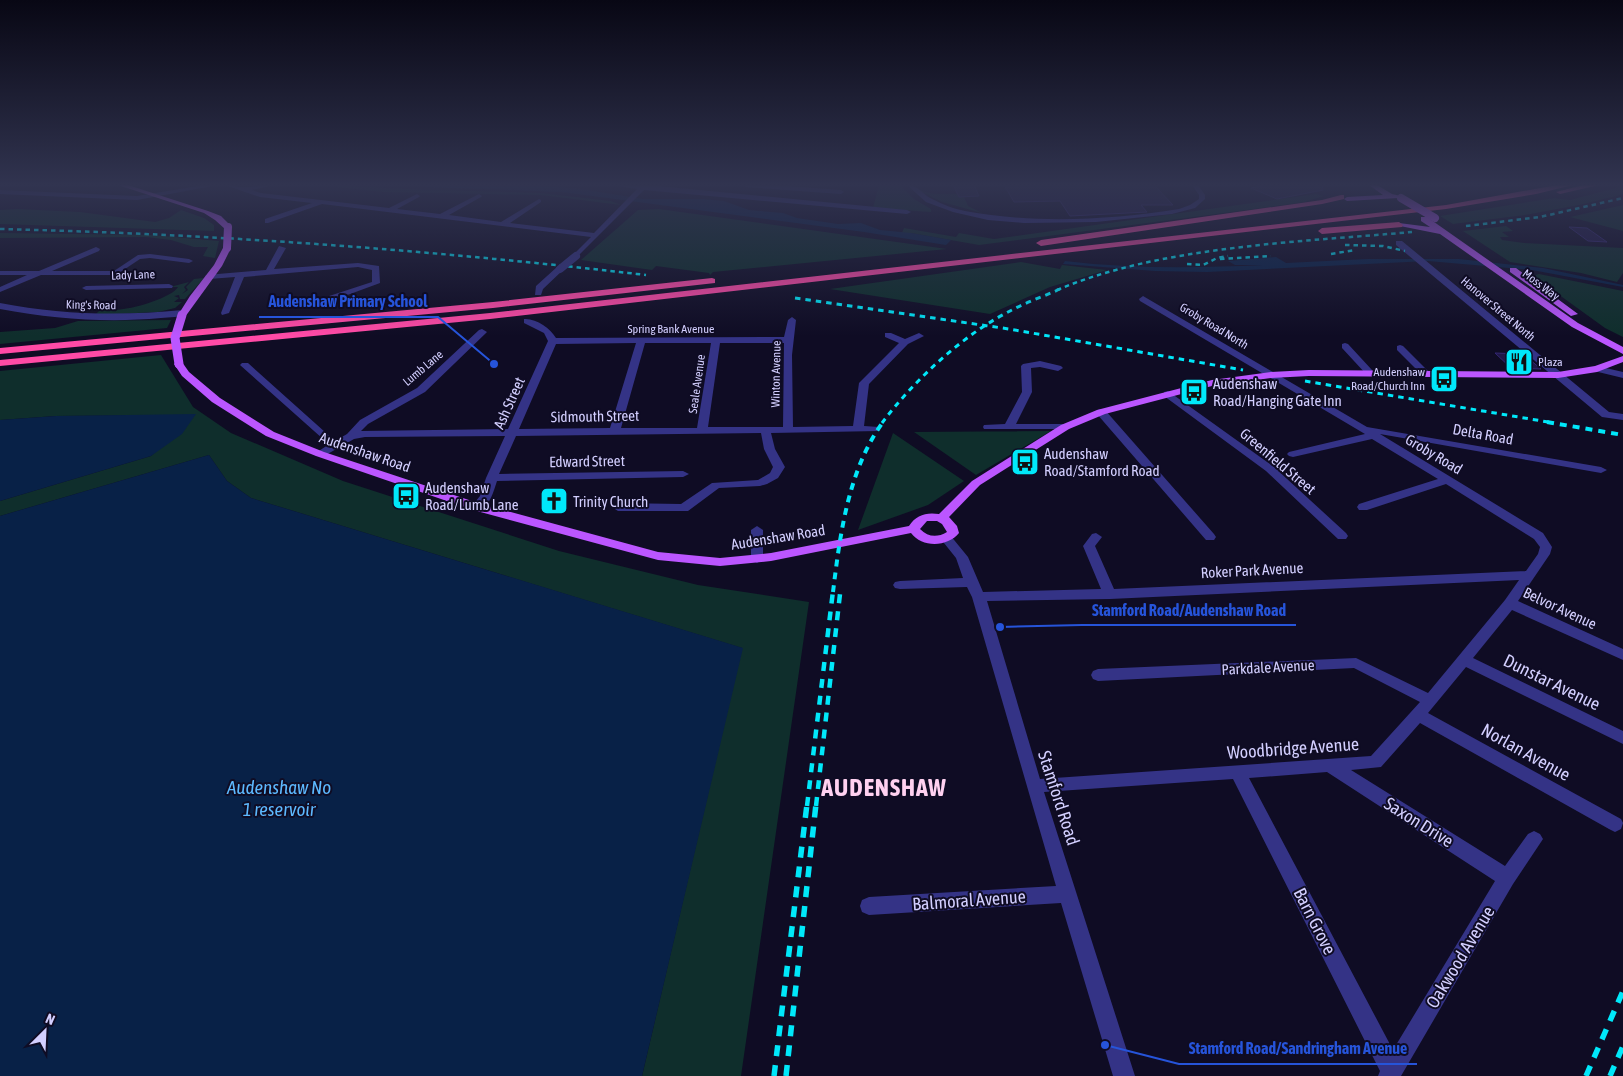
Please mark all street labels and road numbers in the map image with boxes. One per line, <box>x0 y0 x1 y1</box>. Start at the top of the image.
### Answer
street label: Lady Lane <box>111 267 155 283</box>
street label: Moss Way <box>1520 267 1562 303</box>
street label: Hanover Street North <box>1458 274 1538 344</box>
street label: King's Road <box>66 298 116 312</box>
street label: Groby Road North <box>1177 300 1251 352</box>
street label: Spring Bank Avenue <box>628 322 714 336</box>
street label: Winton Avenue <box>768 340 784 408</box>
street label: Lumb Lane <box>400 347 446 389</box>
street label: Seale Avenue <box>686 354 708 414</box>
street label: Ash Street <box>490 374 528 432</box>
street label: Sidmouth Street <box>551 407 639 425</box>
street label: Delta Road <box>1451 420 1515 448</box>
street label: Greenfield Street <box>1237 424 1319 498</box>
street label: Audenshaw Road <box>317 429 413 475</box>
street label: Groby Road <box>1403 430 1465 478</box>
street label: Edward Street <box>549 452 625 470</box>
street label: Audenshaw Road <box>730 521 826 553</box>
street label: Roker Park Avenue <box>1200 559 1304 581</box>
street label: Belvor Avenue <box>1521 584 1599 632</box>
street label: Dunstar Avenue <box>1500 650 1604 714</box>
street label: Parkdale Avenue <box>1221 656 1315 678</box>
street label: Norlan Avenue <box>1478 719 1574 785</box>
street label: Woodbridge Avenue <box>1226 733 1360 763</box>
street label: Stamford Road <box>1034 748 1084 848</box>
street label: Saxon Drive <box>1381 793 1457 851</box>
street label: Barn Grove <box>1289 884 1341 958</box>
street label: Balmoral Avenue <box>912 886 1026 914</box>
street label: Oakwood Avenue <box>1421 902 1499 1012</box>

